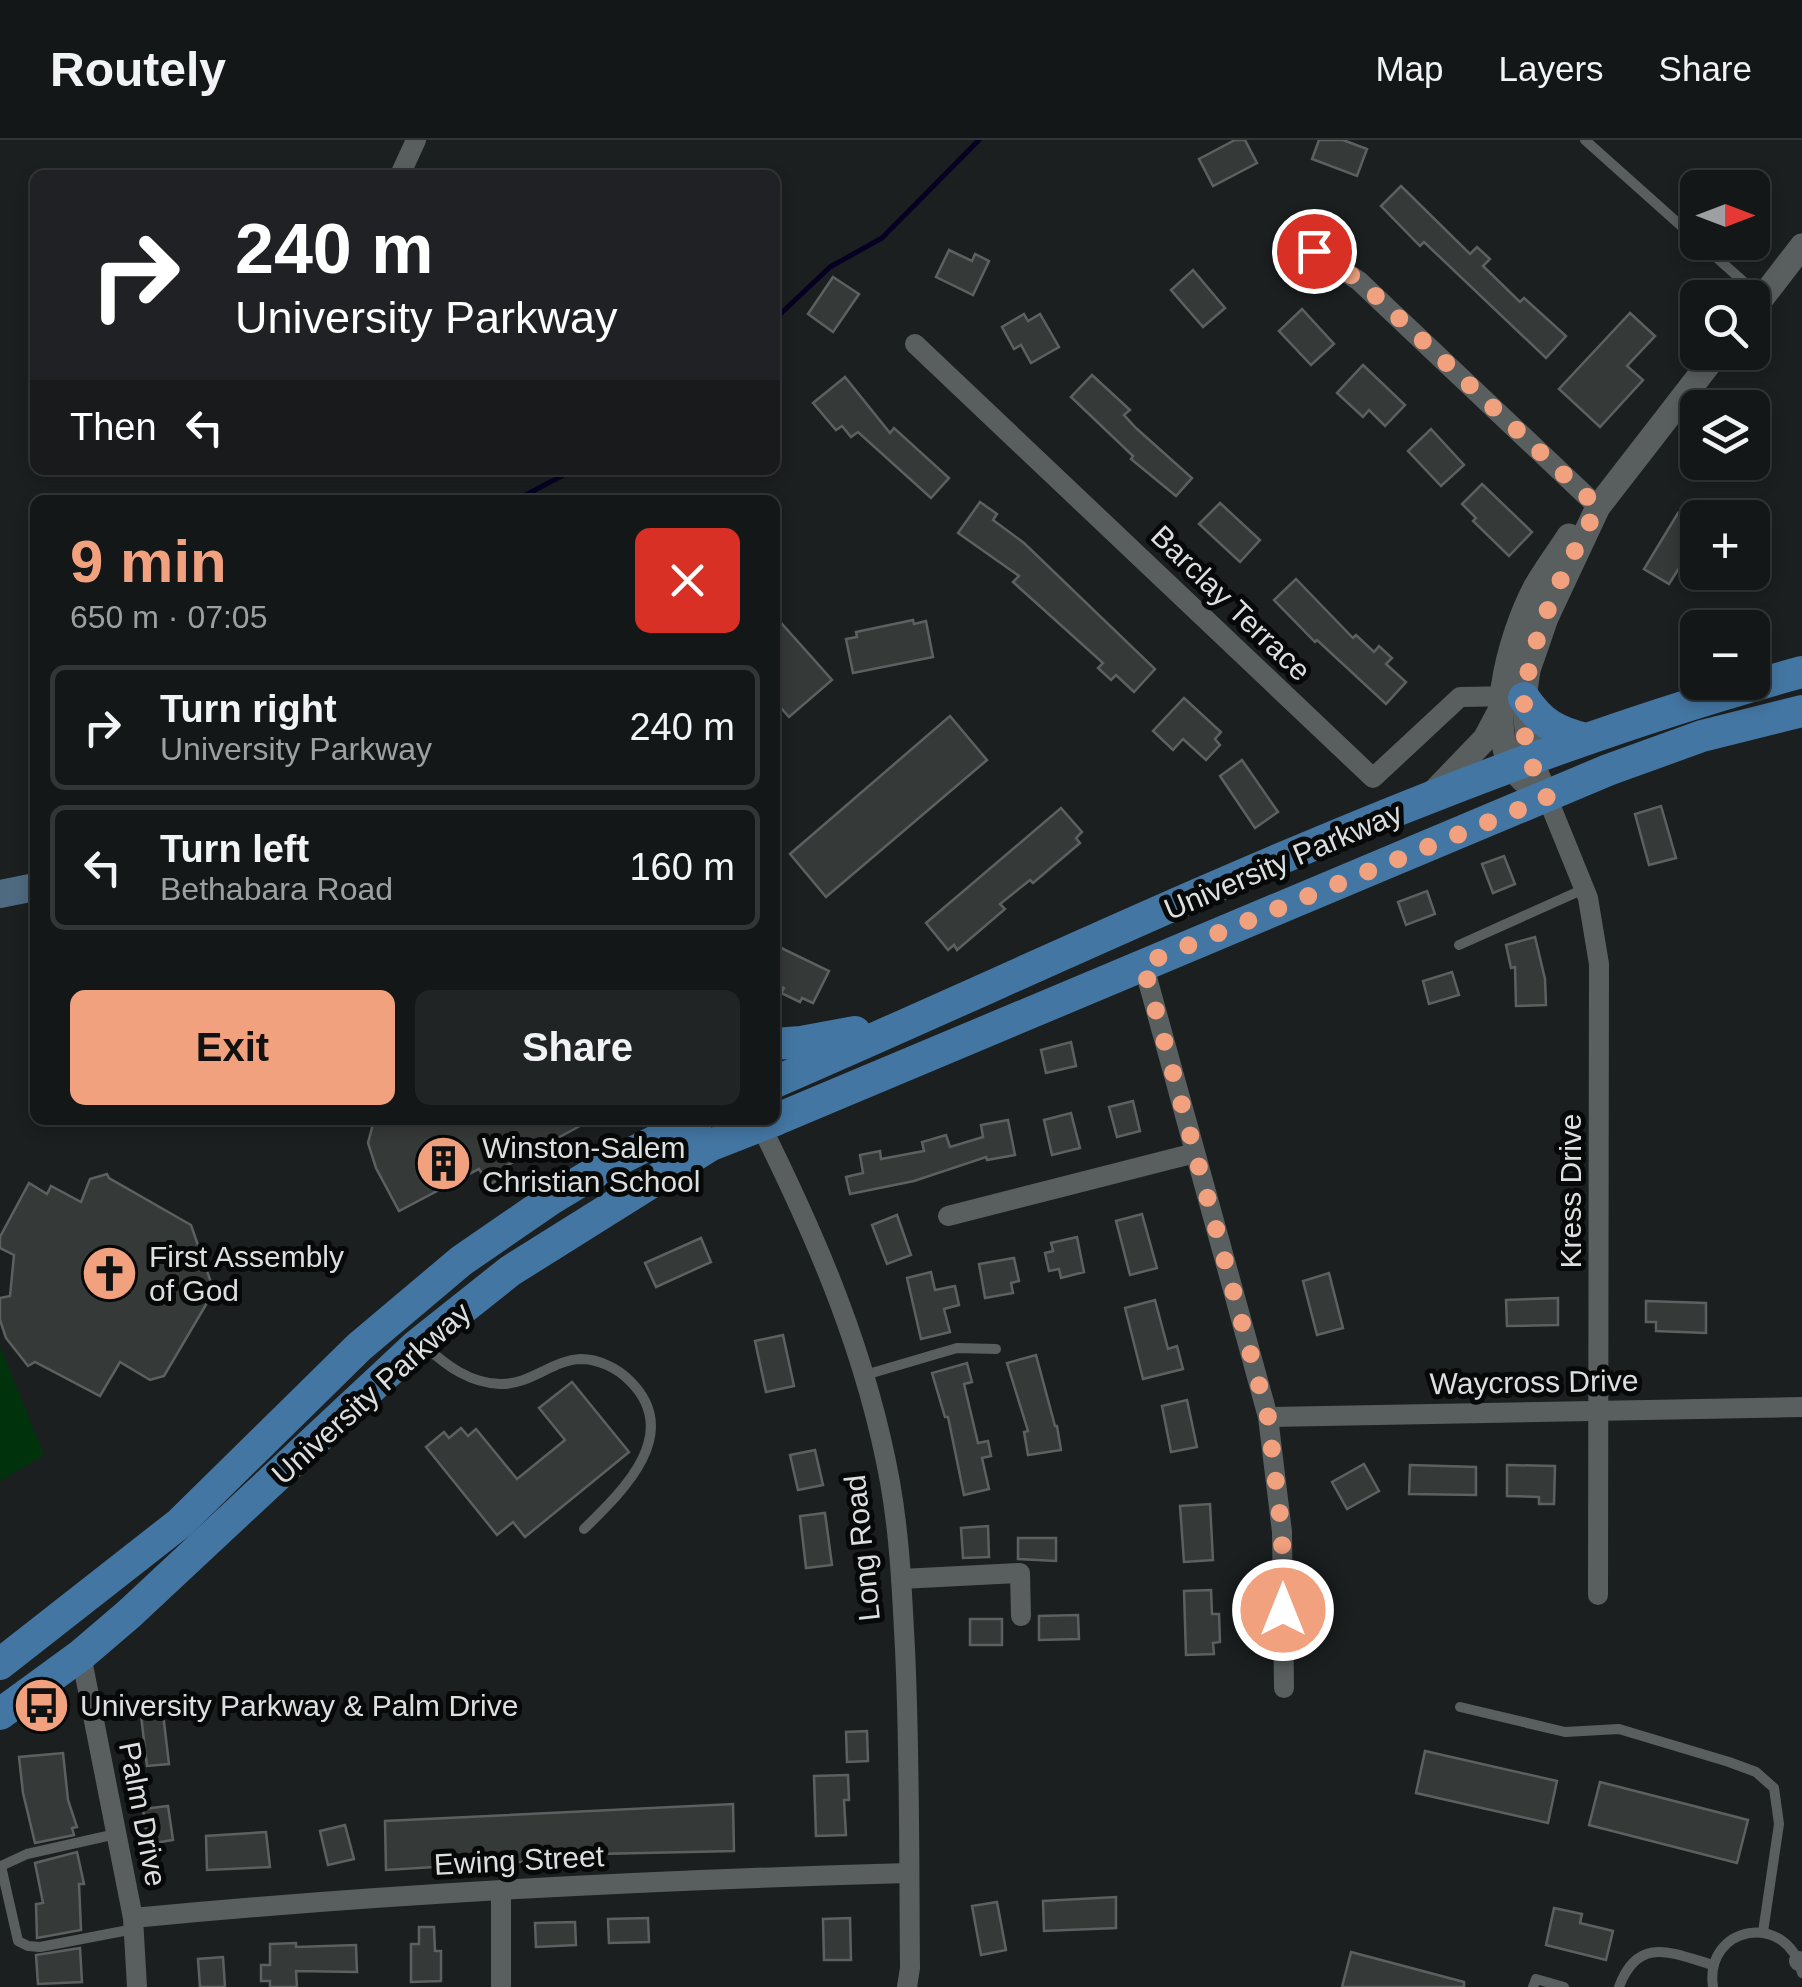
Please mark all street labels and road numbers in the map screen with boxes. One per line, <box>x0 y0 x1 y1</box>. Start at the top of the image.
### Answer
street label: Barclay Terrace <box>1145 519 1317 687</box>
street label: University Parkway <box>1159 796 1407 926</box>
street label: Kress Drive <box>1554 1113 1587 1269</box>
street label: University Parkway <box>265 1295 477 1491</box>
street label: Waycross Drive <box>1429 1364 1639 1400</box>
street label: Long Road <box>838 1473 886 1623</box>
street label: Palm Drive <box>113 1739 173 1889</box>
street label: Ewing Street <box>433 1839 605 1881</box>

